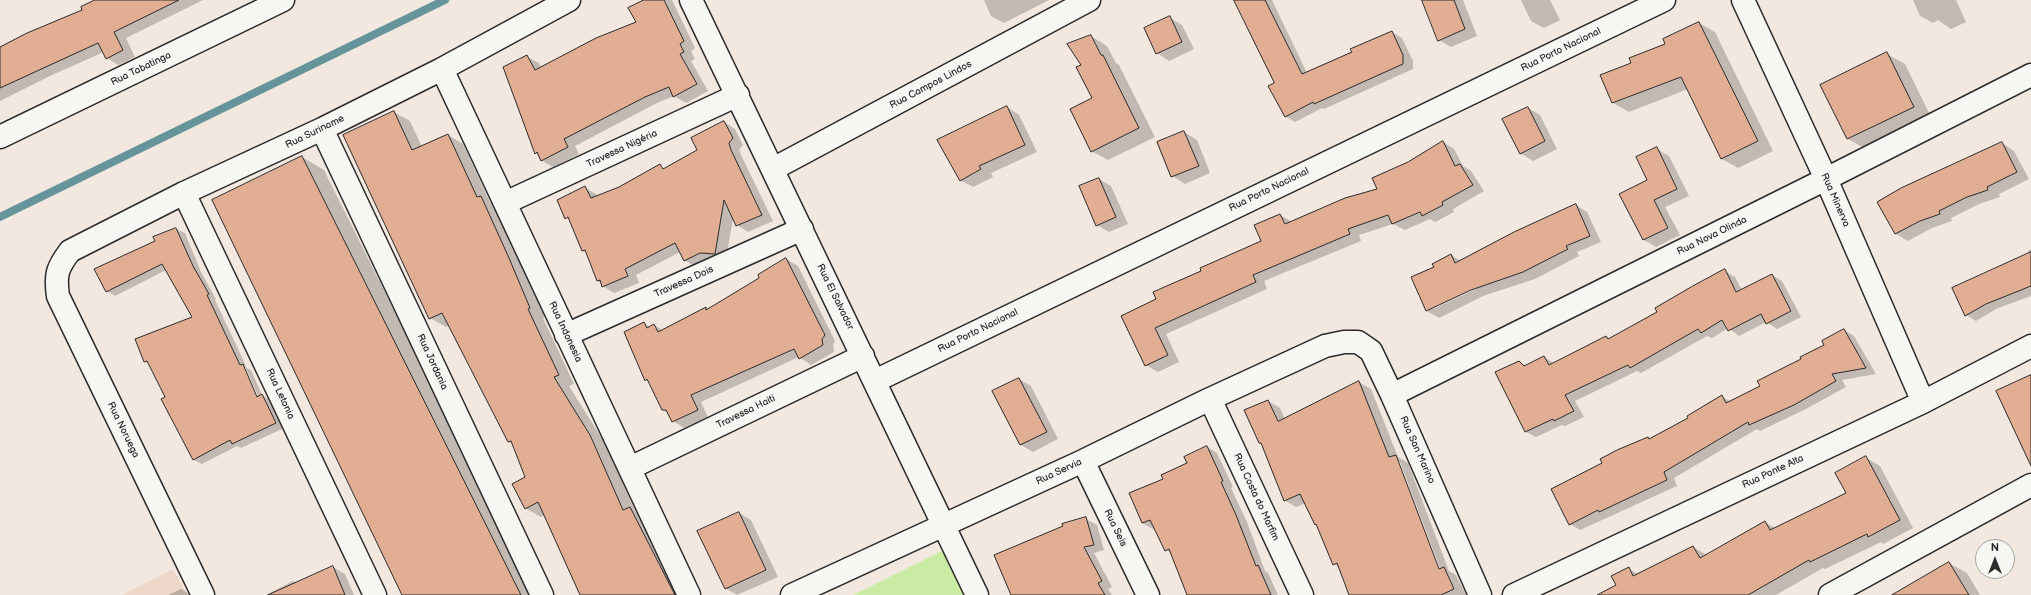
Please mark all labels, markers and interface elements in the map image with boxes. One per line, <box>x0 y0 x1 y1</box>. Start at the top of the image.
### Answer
street label: Rua Porto Nacional <box>1519 25 1603 75</box>
street label: Rua Tabatinga <box>109 49 173 89</box>
street label: Rua Campos Lindos <box>888 58 974 112</box>
street label: Rua Suriname <box>284 113 346 151</box>
street label: Travessa Nigéria <box>585 127 659 171</box>
street label: Rua Porto Nacional <box>1227 165 1311 215</box>
street label: Rua Minerva <box>1818 171 1852 229</box>
street label: Rua Nova Olinda <box>1675 214 1749 258</box>
street label: Rua El Salvador <box>814 262 856 332</box>
street label: Travessa Dois <box>653 264 715 300</box>
street label: Rua Indonesia <box>546 300 584 364</box>
street label: Rua Porto Nacional <box>936 306 1020 356</box>
street label: Rua Jordania <box>414 332 450 392</box>
street label: Rua Letonia <box>263 367 297 421</box>
street label: Travessa Haiti <box>715 393 777 431</box>
street label: Rua Noruega <box>104 400 142 460</box>
street label: Rua San Marino <box>1397 414 1437 486</box>
street label: Rua Costa do Marfim <box>1230 451 1282 543</box>
street label: Rua Ponte Alta <box>1740 453 1806 491</box>
street label: Rua Servia <box>1034 456 1084 488</box>
street label: Rua Seis <box>1101 507 1129 549</box>
north arrow <box>1975 539 2015 579</box>
text: N <box>1991 541 1999 554</box>

